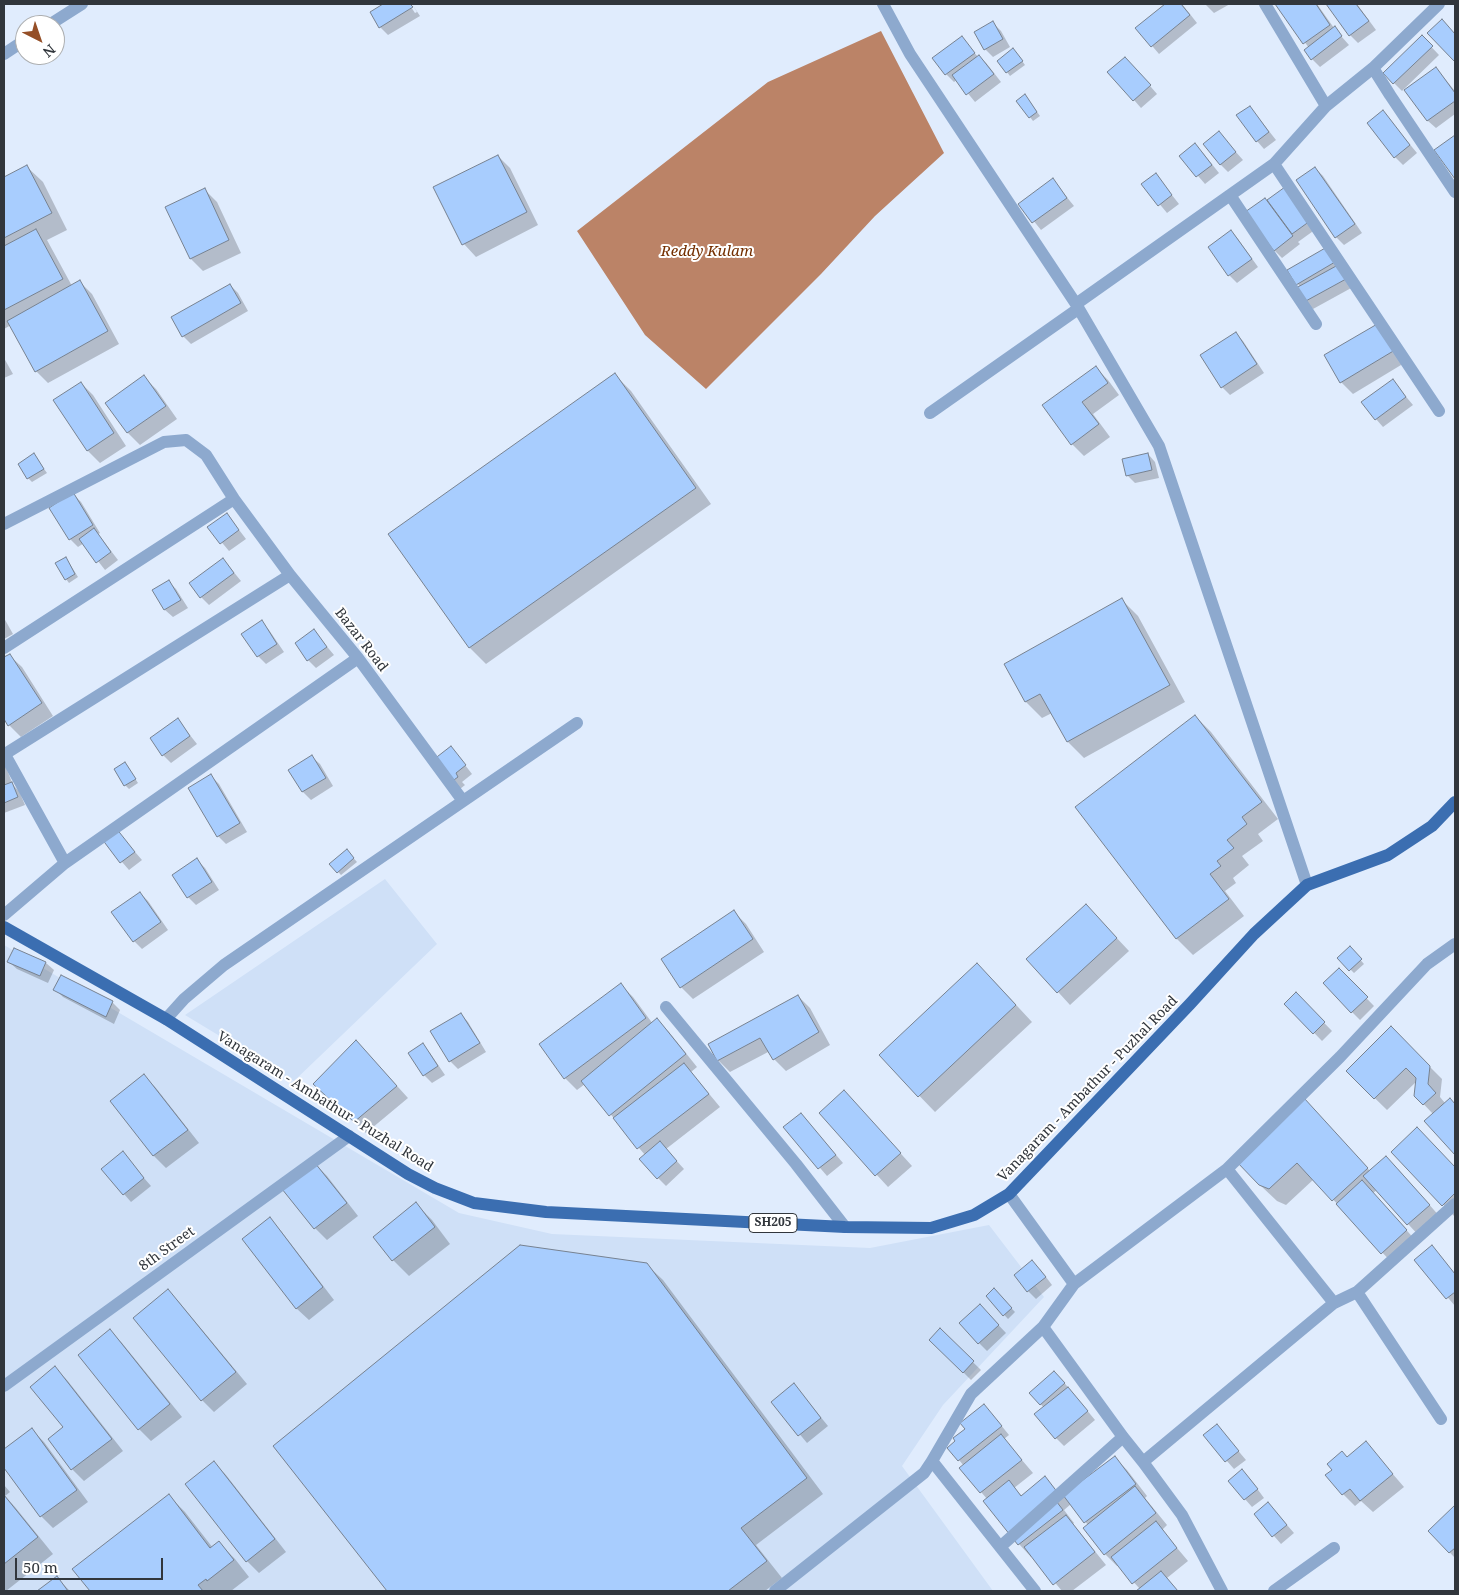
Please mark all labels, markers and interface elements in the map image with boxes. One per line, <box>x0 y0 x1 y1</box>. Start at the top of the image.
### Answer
north arrow <box>15 15 65 65</box>
text: N <box>39 40 60 62</box>
water label: Reddy Kulam <box>661 243 753 261</box>
street label: Bazar Road <box>331 605 391 675</box>
street label: Vanagaram - Ambathur - Puzhal Road <box>995 993 1181 1185</box>
street label: Vanagaram - Ambathur - Puzhal Road <box>214 1028 436 1176</box>
road number: SH205 <box>749 1214 797 1232</box>
street label: 8th Street <box>136 1223 198 1275</box>
scale bar <box>18 1548 165 1580</box>
text: 50 m <box>23 1557 58 1577</box>

